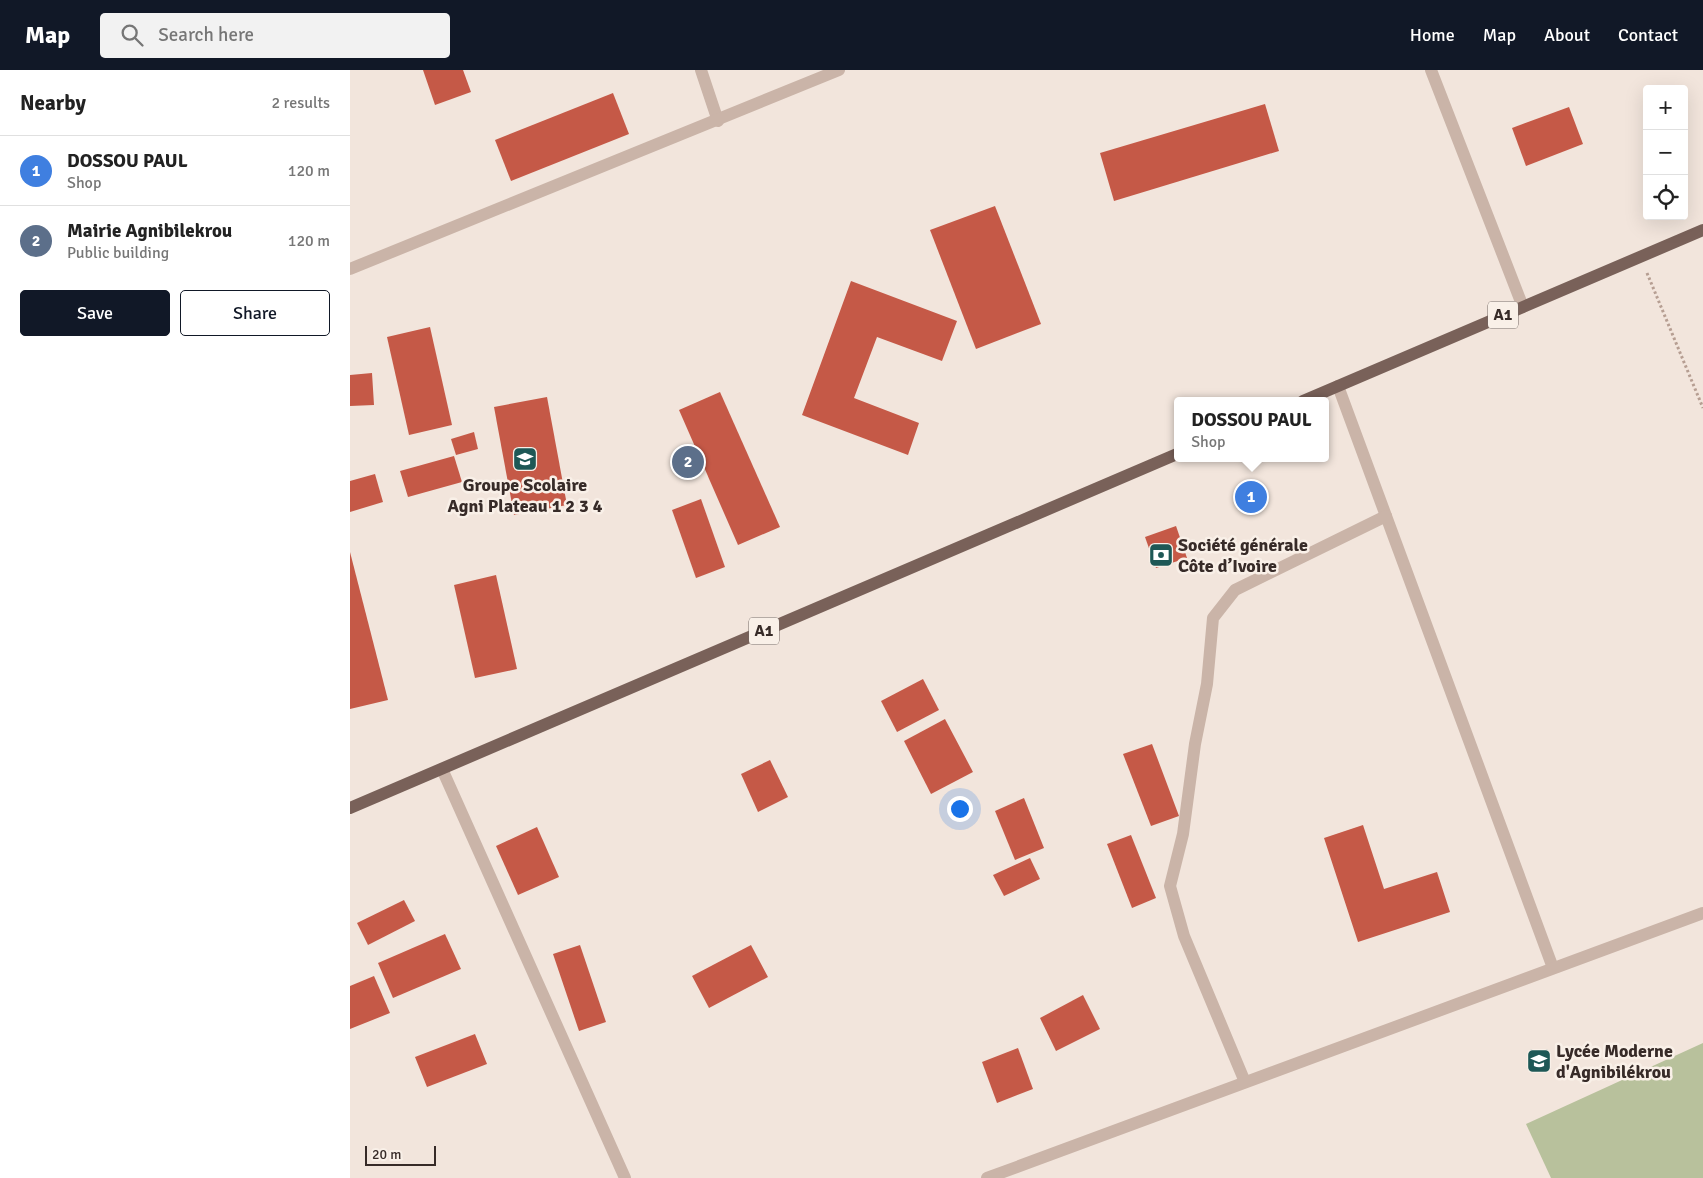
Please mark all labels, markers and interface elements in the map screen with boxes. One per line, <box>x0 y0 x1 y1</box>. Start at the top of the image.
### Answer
search box <box>100 13 450 58</box>
text: Map <box>25 20 70 50</box>
icon: search <box>118 21 146 49</box>
text: Search here <box>158 23 254 47</box>
text: Home <box>1410 24 1455 46</box>
text: Map <box>1483 24 1516 46</box>
text: About <box>1544 24 1590 46</box>
text: Contact <box>1618 24 1678 46</box>
map controls <box>1643 85 1688 220</box>
button: + <box>1643 85 1688 130</box>
text: Nearby <box>20 90 86 116</box>
text: 2 results <box>271 93 330 113</box>
button: − <box>1643 130 1688 175</box>
text: DOSSOU PAUL <box>67 149 188 173</box>
text: 1 <box>32 161 40 181</box>
text: 120 m <box>288 161 330 181</box>
text: Shop <box>67 173 101 193</box>
button: locate <box>1643 175 1688 220</box>
text: Mairie Agnibilekrou <box>67 219 232 243</box>
text: 2 <box>32 231 40 251</box>
text: 120 m <box>288 231 330 251</box>
text: Public building <box>67 243 169 263</box>
button: Save <box>20 290 170 336</box>
button: Share <box>180 290 330 336</box>
road number: A1 <box>1488 302 1518 328</box>
popup <box>1174 397 1329 462</box>
text: DOSSOU PAUL <box>1191 408 1312 432</box>
text: Shop <box>1191 432 1226 452</box>
pin: 2 <box>672 443 704 481</box>
school or university icon: Groupe Scolaire Agni Plateau 1 2 3 4 <box>512 446 538 472</box>
place label: Groupe Scolaire Agni Plateau 1 2 3 4 <box>448 474 603 517</box>
pin: 1 <box>1235 478 1267 516</box>
place label: Société générale Côte d’Ivoire <box>1178 534 1308 577</box>
bank icon: Société générale Côte d’Ivoire <box>1148 542 1174 568</box>
road number: A1 <box>749 618 779 644</box>
your location <box>947 796 973 822</box>
place label: Lycée Moderne d'Agnibilékrou <box>1556 1040 1673 1083</box>
school or university icon: Lycée Moderne d'Agnibilékrou <box>1526 1048 1552 1074</box>
scale bar <box>365 1143 436 1166</box>
text: 20 m <box>372 1146 401 1163</box>

